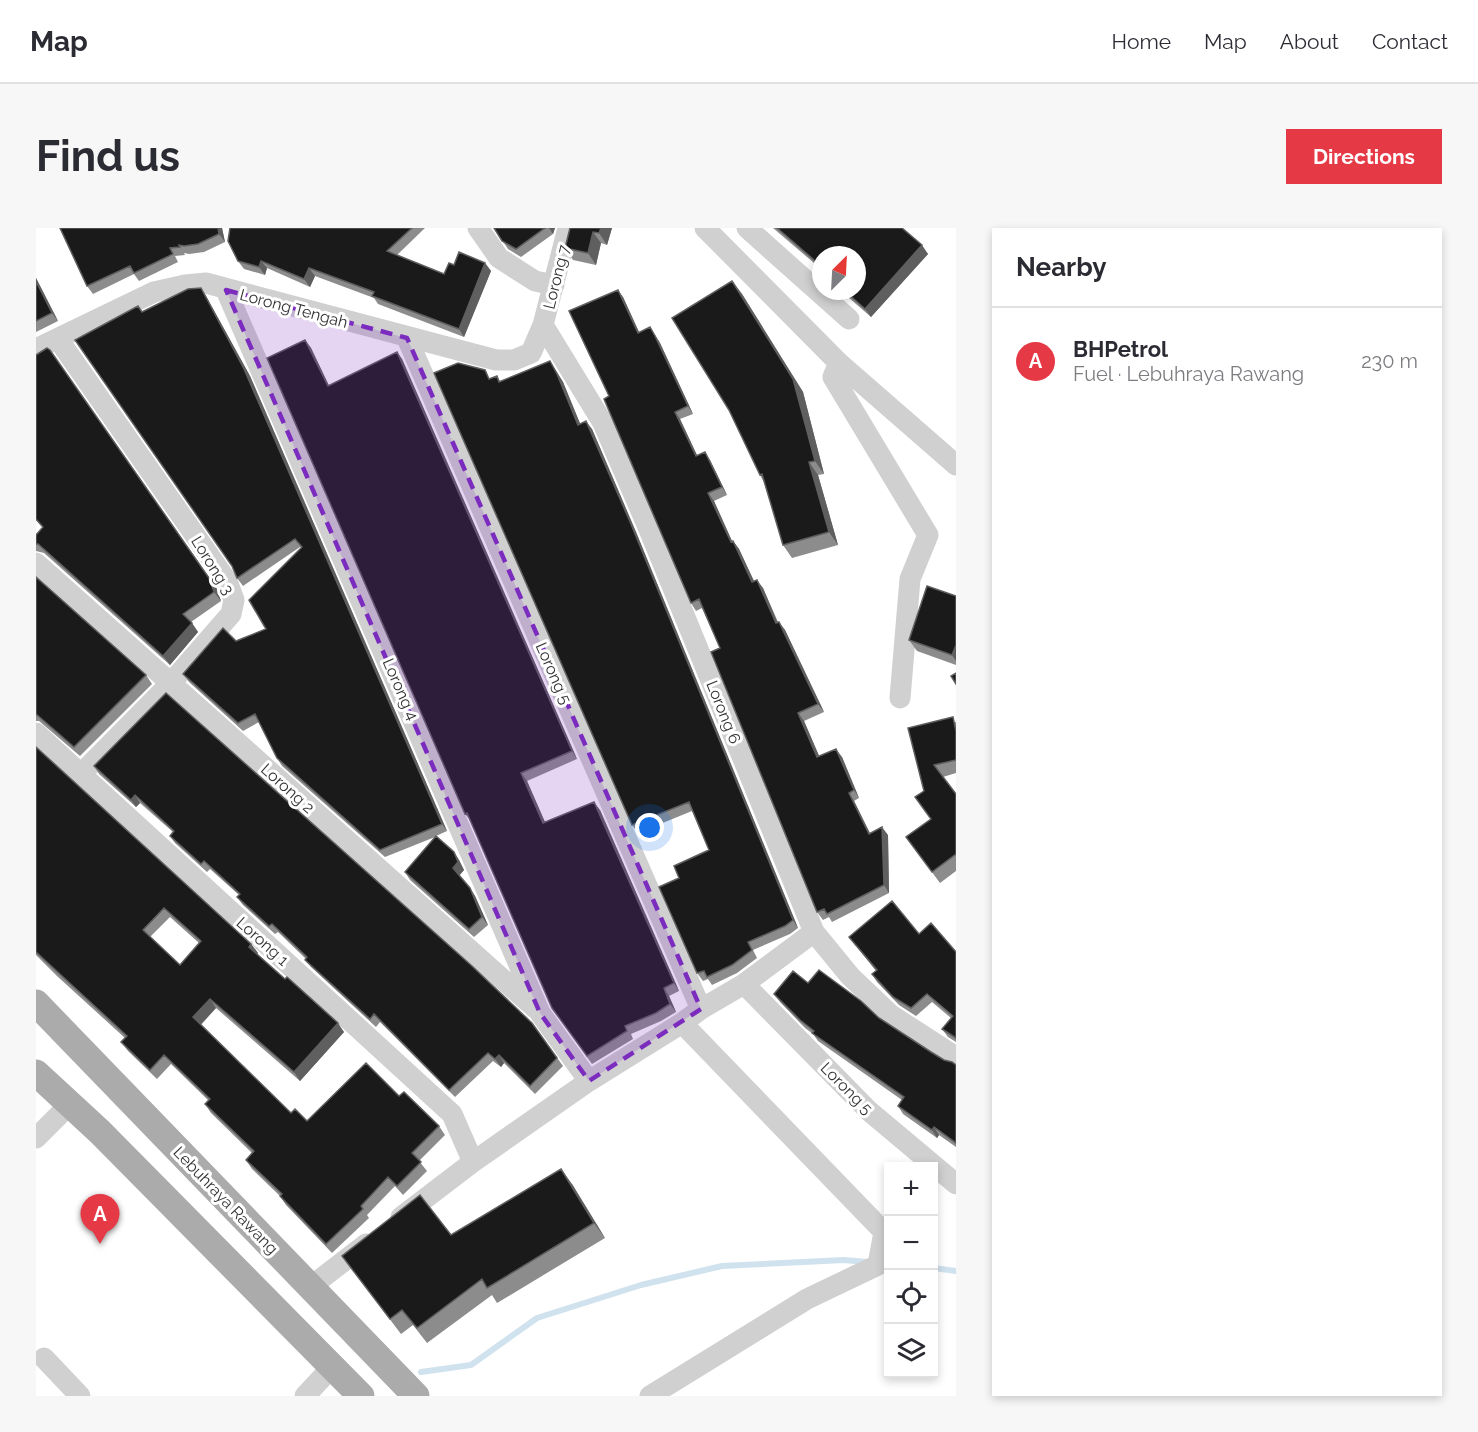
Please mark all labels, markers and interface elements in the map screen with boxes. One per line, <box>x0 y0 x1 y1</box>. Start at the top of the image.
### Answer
text: Map <box>30 25 88 58</box>
text: Home <box>1112 29 1171 54</box>
text: Map <box>1204 29 1247 54</box>
text: About <box>1280 29 1339 54</box>
text: Contact <box>1372 29 1448 54</box>
button: Directions <box>1286 129 1442 184</box>
text: Find us <box>36 132 180 181</box>
street label: Lorong 7 <box>539 243 574 311</box>
north arrow <box>812 246 866 300</box>
text: Nearby <box>1016 252 1106 282</box>
street label: Lorong Tengah <box>238 285 350 332</box>
text: BHPetrol <box>1073 336 1168 362</box>
text: A <box>1029 349 1042 373</box>
text: 230 m <box>1361 349 1418 373</box>
text: Fuel · Lebuhraya Rawang <box>1073 362 1304 386</box>
street label: Lorong 3 <box>187 533 238 598</box>
street label: Lorong 5 <box>532 639 576 707</box>
street label: Lorong 4 <box>379 655 423 723</box>
street label: Lorong 6 <box>702 678 745 747</box>
street label: Lorong 2 <box>257 760 318 817</box>
your location <box>635 813 664 842</box>
street label: Lorong 1 <box>233 913 293 970</box>
street label: Lorong 5 <box>817 1058 877 1118</box>
street label: Lebuhraya Rawang <box>169 1143 282 1258</box>
map controls <box>884 1162 938 1378</box>
button: + <box>884 1162 938 1216</box>
pin: A <box>80 1194 120 1244</box>
button: − <box>884 1216 938 1270</box>
button: locate <box>884 1270 938 1324</box>
button: layers <box>884 1324 938 1378</box>

